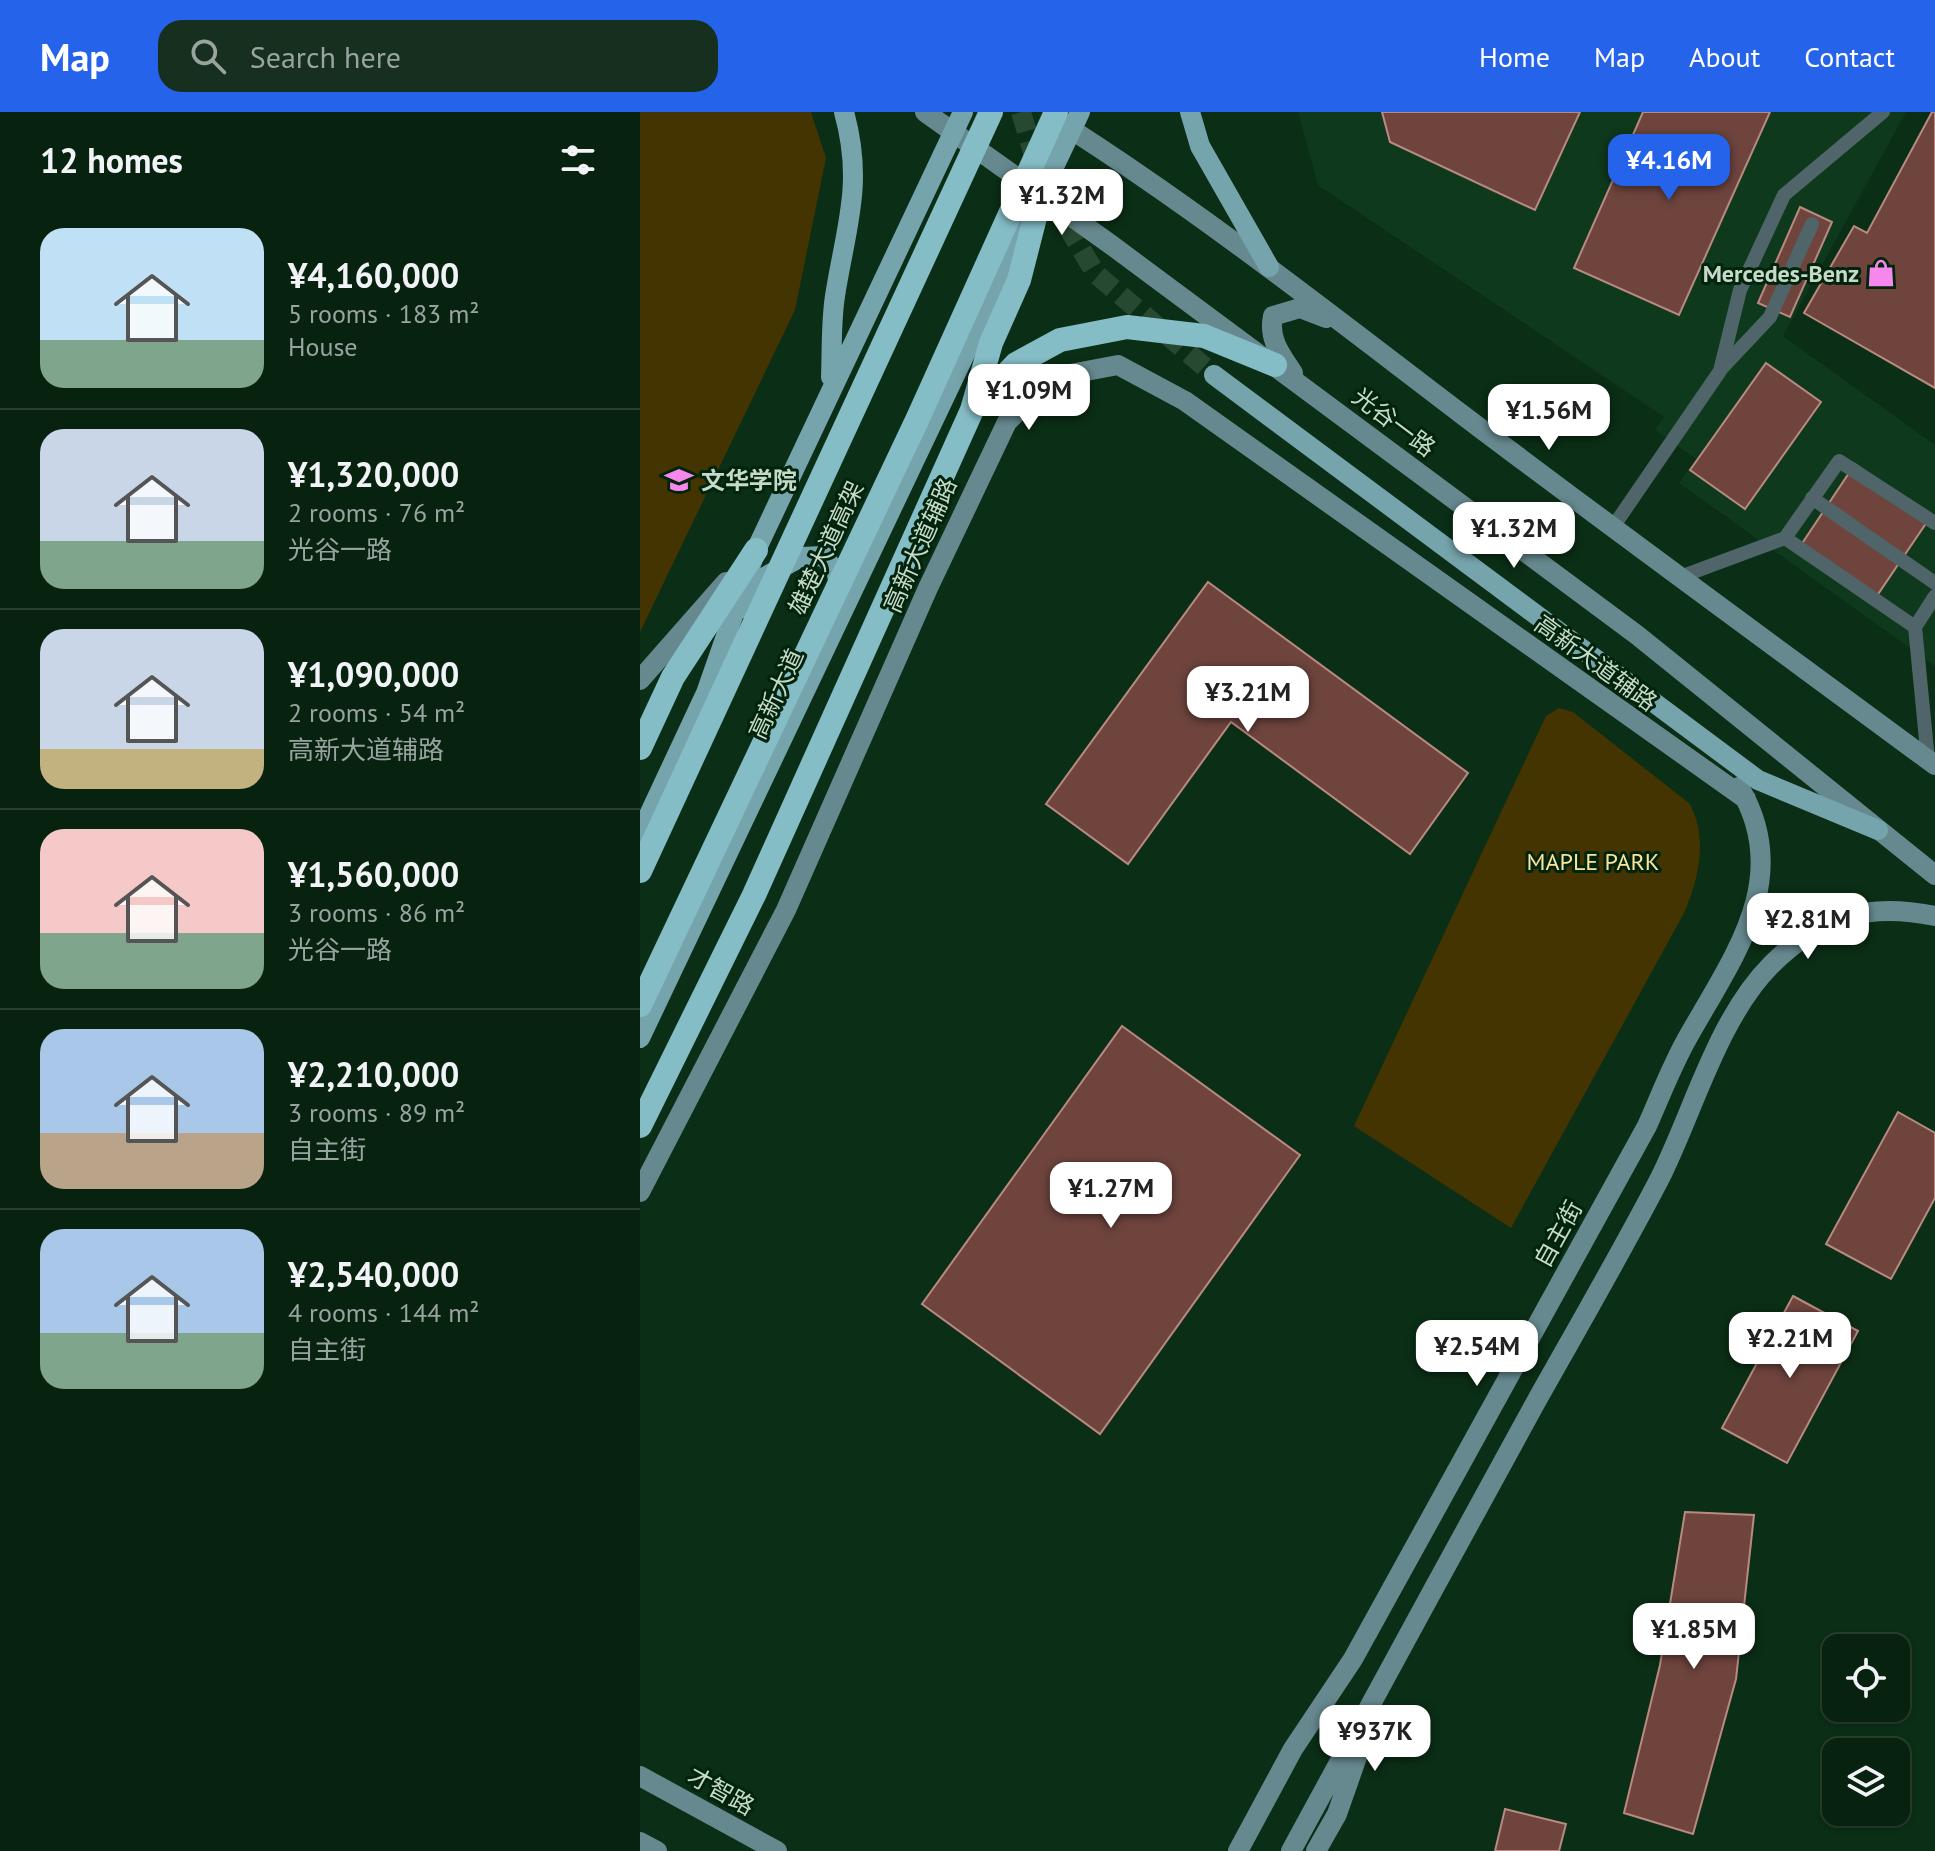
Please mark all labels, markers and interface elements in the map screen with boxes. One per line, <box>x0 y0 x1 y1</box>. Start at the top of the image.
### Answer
search box <box>158 20 718 92</box>
text: Map <box>40 32 110 81</box>
icon: search <box>186 34 230 78</box>
text: Search here <box>250 37 401 76</box>
text: Home <box>1479 38 1550 75</box>
text: Map <box>1594 38 1645 75</box>
text: About <box>1689 38 1760 75</box>
text: Contact <box>1804 38 1895 75</box>
pin: ¥4.16M <box>1604 134 1734 202</box>
text: 12 homes <box>40 138 183 182</box>
icon: filters <box>556 138 600 182</box>
text: ¥4.16M <box>1626 143 1712 176</box>
pin: ¥1.32M <box>997 169 1127 237</box>
text: ¥1.32M <box>1019 178 1105 211</box>
text: ¥4,160,000 <box>288 253 459 297</box>
place label: Mercedes-Benz <box>1703 258 1859 289</box>
shop icon: Mercedes-Benz <box>1866 258 1896 288</box>
icon: home <box>104 260 200 356</box>
text: 5 rooms · 183 m² <box>288 297 480 330</box>
text: House <box>288 330 358 363</box>
pin: ¥1.09M <box>964 364 1094 432</box>
text: ¥1.09M <box>986 373 1072 406</box>
street label: 光谷一路 <box>1346 381 1442 463</box>
pin: ¥1.56M <box>1484 384 1614 452</box>
text: ¥1.56M <box>1506 393 1592 426</box>
text: ¥1,320,000 <box>288 452 459 496</box>
icon: home <box>104 461 200 557</box>
school or university icon: 文华学院 <box>664 465 694 495</box>
place label: 文华学院 <box>701 465 797 496</box>
street label: 高新大道辅路 <box>877 473 963 617</box>
street label: 雄楚大道高架 <box>782 476 870 620</box>
text: 2 rooms · 76 m² <box>288 496 465 529</box>
pin: ¥1.32M <box>1449 502 1579 570</box>
text: ¥1.32M <box>1471 511 1557 544</box>
text: 光谷一路 <box>288 533 392 566</box>
street label: 高新大道辅路 <box>1529 608 1663 718</box>
street label: 高新大道 <box>742 644 810 744</box>
text: ¥1,090,000 <box>288 652 459 696</box>
icon: home <box>104 661 200 757</box>
pin: ¥3.21M <box>1183 666 1313 734</box>
text: ¥3.21M <box>1205 675 1291 708</box>
text: 2 rooms · 54 m² <box>288 696 465 729</box>
text: 高新大道辅路 <box>288 733 444 766</box>
park label: MAPLE PARK <box>1527 846 1659 877</box>
text: ¥1,560,000 <box>288 852 459 896</box>
icon: home <box>104 861 200 957</box>
pin: ¥2.81M <box>1743 893 1873 961</box>
text: 3 rooms · 86 m² <box>288 896 465 929</box>
text: ¥2.81M <box>1765 902 1851 935</box>
text: 光谷一路 <box>288 933 392 966</box>
text: ¥2,210,000 <box>288 1052 459 1096</box>
icon: home <box>104 1061 200 1157</box>
text: 3 rooms · 89 m² <box>288 1096 465 1129</box>
text: 自主街 <box>288 1133 366 1166</box>
pin: ¥1.27M <box>1046 1162 1176 1230</box>
text: ¥1.27M <box>1068 1171 1154 1204</box>
street label: 自主街 <box>1527 1195 1589 1273</box>
text: ¥2,540,000 <box>288 1252 459 1296</box>
icon: home <box>104 1261 200 1357</box>
text: 4 rooms · 144 m² <box>288 1296 480 1329</box>
pin: ¥2.21M <box>1725 1312 1855 1380</box>
pin: ¥2.54M <box>1412 1320 1542 1388</box>
text: ¥2.21M <box>1747 1321 1833 1354</box>
text: ¥2.54M <box>1434 1329 1520 1362</box>
text: 自主街 <box>288 1333 366 1366</box>
pin: ¥1.85M <box>1629 1603 1759 1671</box>
text: ¥1.85M <box>1651 1612 1737 1645</box>
map controls <box>1822 1634 1910 1826</box>
button: locate <box>1822 1634 1910 1722</box>
pin: ¥937K <box>1319 1705 1431 1773</box>
text: ¥937K <box>1337 1714 1413 1747</box>
button: layers <box>1822 1738 1910 1826</box>
street label: 才智路 <box>682 1760 760 1822</box>

